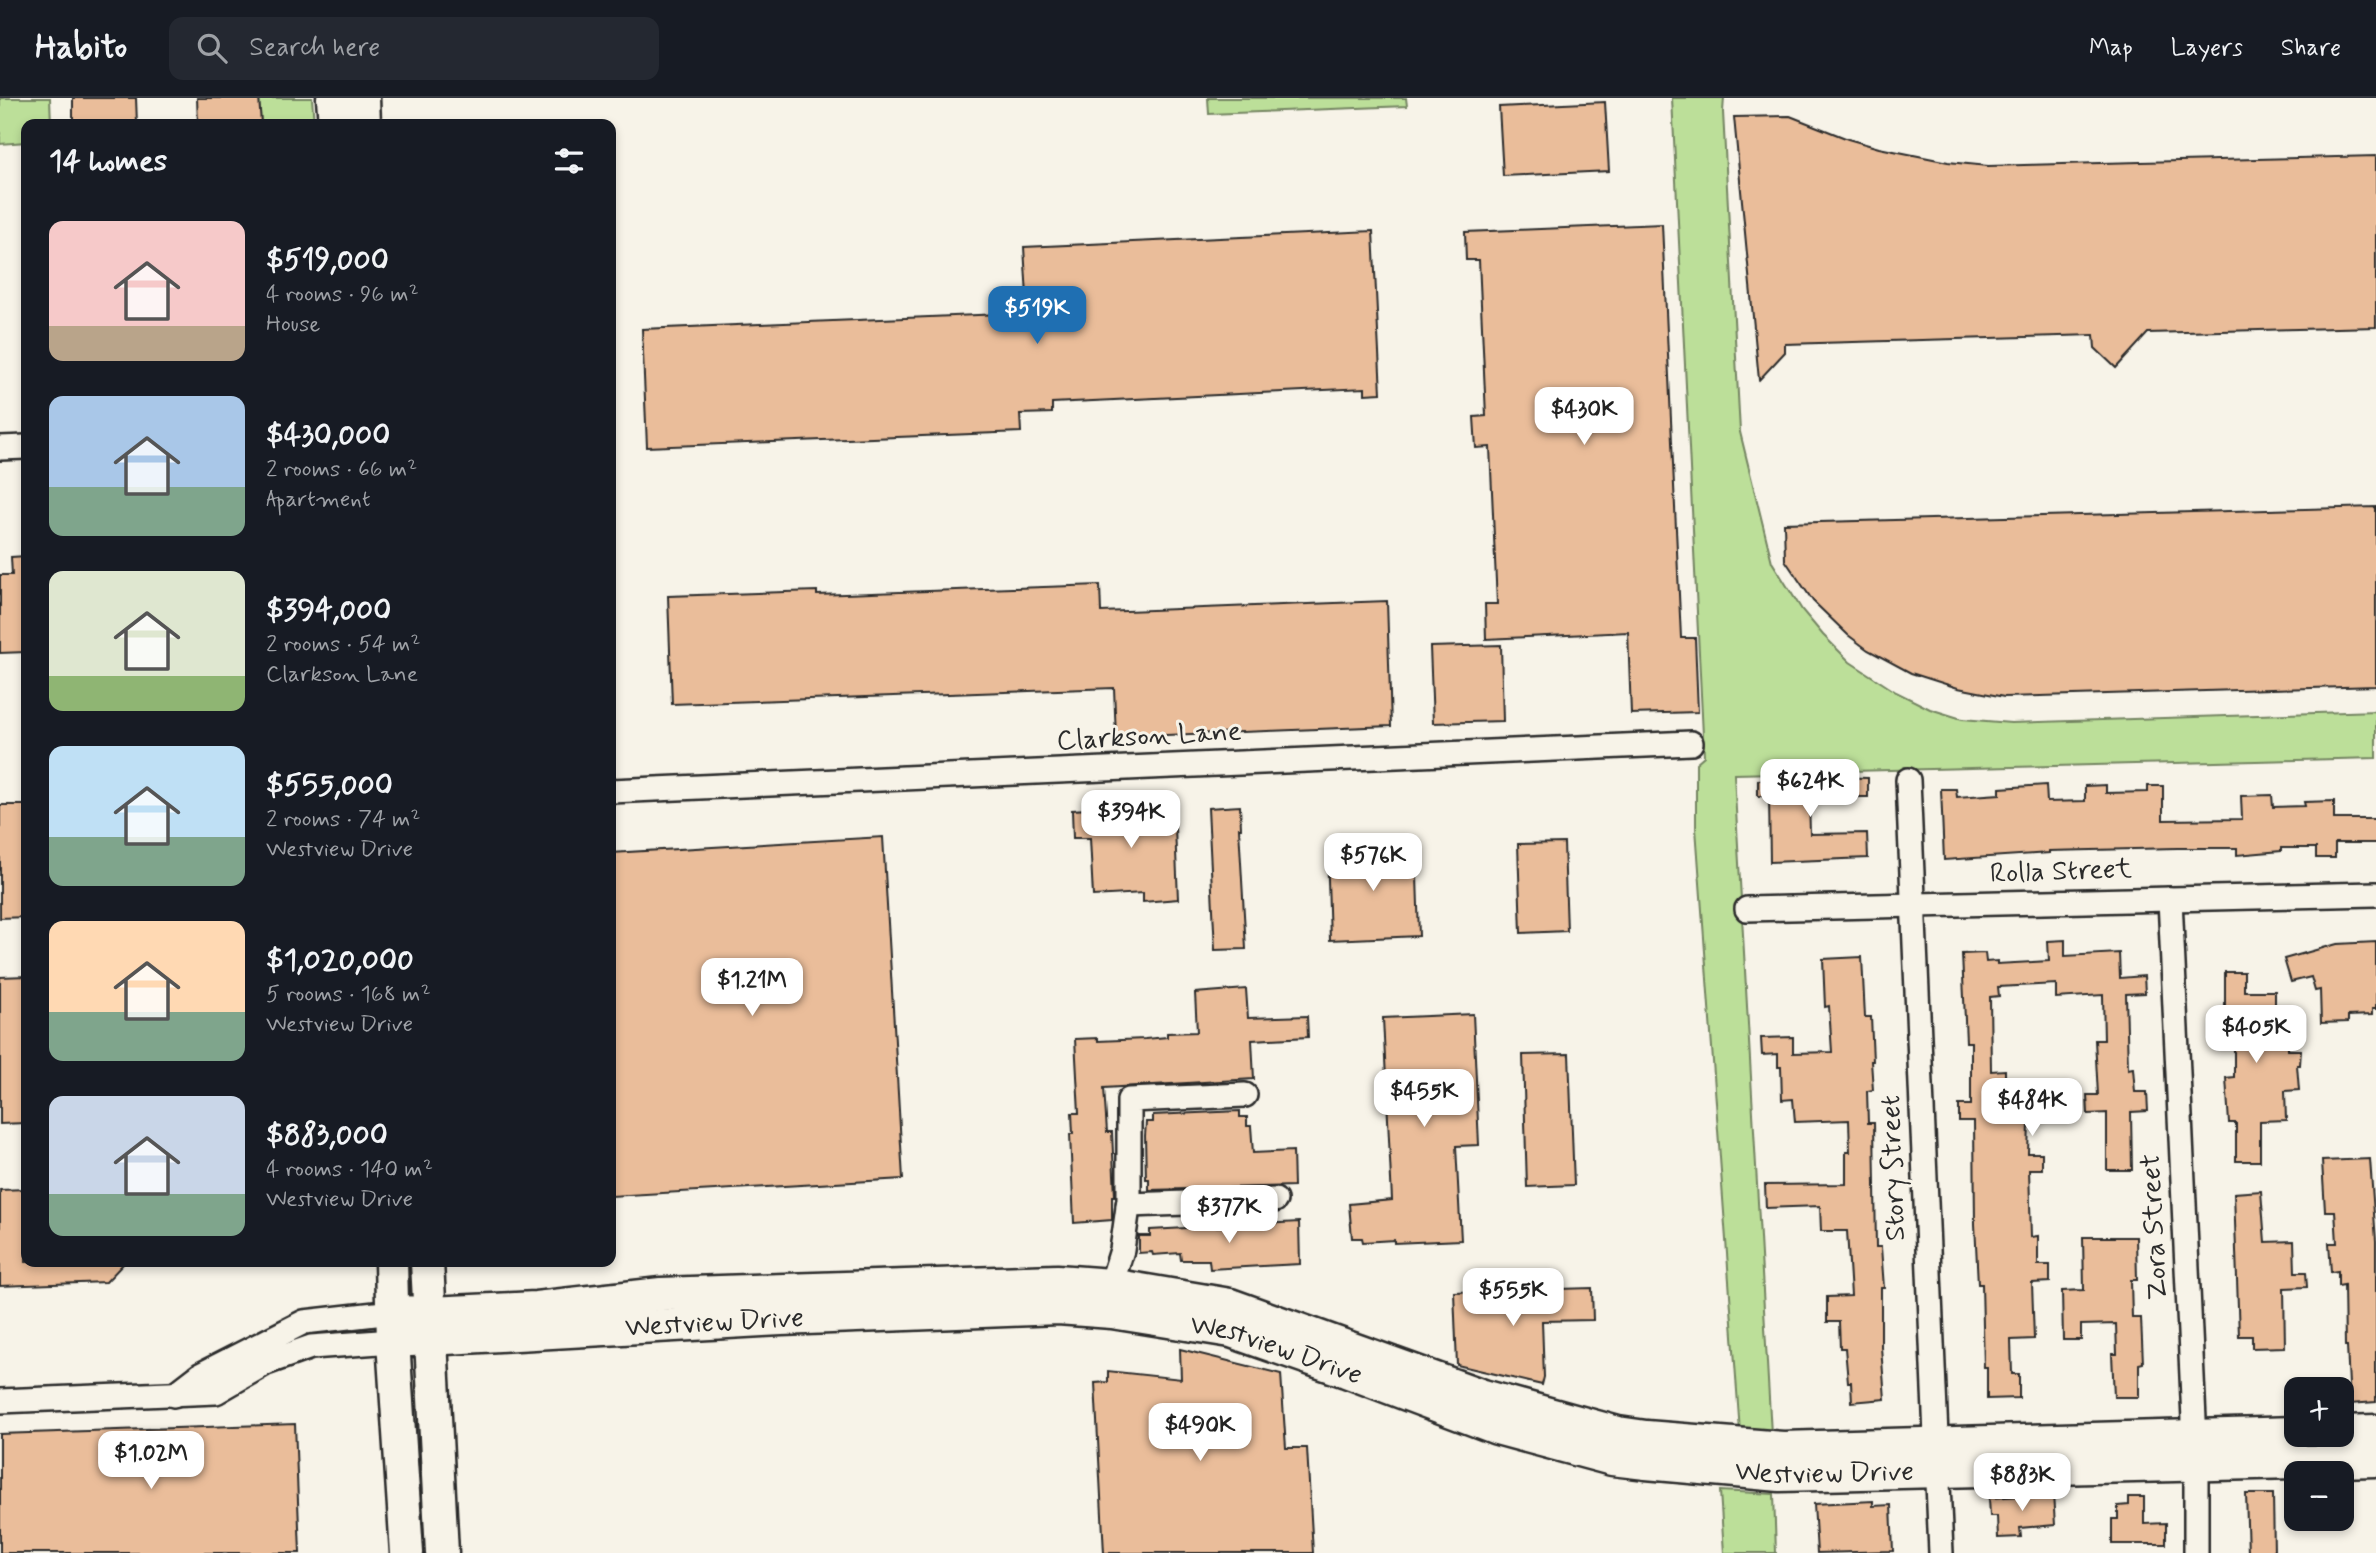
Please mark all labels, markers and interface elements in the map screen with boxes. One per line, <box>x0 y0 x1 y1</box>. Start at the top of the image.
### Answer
search box <box>169 17 659 80</box>
text: Habito <box>35 26 127 70</box>
icon: search <box>193 29 231 67</box>
text: Search here <box>249 31 380 65</box>
text: Map <box>2089 33 2133 64</box>
text: Layers <box>2171 33 2243 64</box>
text: Share <box>2281 33 2341 64</box>
text: 14 homes <box>49 142 167 181</box>
icon: filters <box>550 142 588 180</box>
text: $519,000 <box>266 241 389 280</box>
icon: home <box>105 249 189 333</box>
text: 4 rooms · 96 m² <box>266 280 419 310</box>
pin: $519K <box>988 286 1086 346</box>
text: $519K <box>1004 294 1070 324</box>
text: House <box>266 310 320 340</box>
pin: $430K <box>1535 388 1633 447</box>
text: $430K <box>1551 395 1617 425</box>
text: $430,000 <box>266 416 390 455</box>
icon: home <box>105 424 189 508</box>
text: 2 rooms · 66 m² <box>266 455 417 485</box>
text: Apartment <box>266 485 371 515</box>
text: $394,000 <box>266 591 391 630</box>
icon: home <box>105 599 189 683</box>
text: 2 rooms · 54 m² <box>266 630 420 660</box>
text: Clarkson Lane <box>266 660 418 690</box>
street label: Clarkson Lane <box>1056 714 1242 760</box>
pin: $624K <box>1761 760 1859 819</box>
text: $555,000 <box>266 766 393 805</box>
text: $624K <box>1776 767 1844 797</box>
icon: home <box>105 774 189 858</box>
pin: $394K <box>1082 790 1180 850</box>
text: $394K <box>1097 798 1165 828</box>
text: 2 rooms · 74 m² <box>266 805 421 835</box>
pin: $576K <box>1324 834 1422 893</box>
text: Westview Drive <box>266 835 413 865</box>
text: $576K <box>1340 841 1406 871</box>
street label: Rolla Street <box>1989 851 2133 893</box>
text: $1,020,000 <box>266 941 414 980</box>
icon: home <box>105 949 189 1033</box>
pin: $1.21M <box>695 958 809 1018</box>
text: $1.21M <box>717 966 787 996</box>
text: 5 rooms · 168 m² <box>266 980 431 1010</box>
pin: $405K <box>2207 1006 2305 1065</box>
text: Westview Drive <box>266 1010 413 1040</box>
text: $405K <box>2221 1013 2291 1043</box>
pin: $455K <box>1375 1070 1473 1129</box>
text: $455K <box>1390 1077 1458 1107</box>
pin: $484K <box>1983 1079 2081 1138</box>
text: $484K <box>1997 1086 2067 1116</box>
street label: Story Street <box>1873 1094 1915 1242</box>
text: $883,000 <box>266 1116 388 1155</box>
icon: home <box>105 1124 189 1208</box>
street label: Zora Street <box>2133 1153 2177 1301</box>
text: 4 rooms · 140 m² <box>266 1155 433 1185</box>
text: Westview Drive <box>266 1185 413 1215</box>
pin: $377K <box>1180 1186 1278 1245</box>
text: $377K <box>1197 1193 1261 1223</box>
pin: $555K <box>1464 1268 1562 1328</box>
text: $555K <box>1479 1276 1547 1306</box>
street label: Westview Drive <box>624 1300 805 1346</box>
street label: Westview Drive <box>1188 1306 1368 1394</box>
map controls <box>2284 1377 2354 1531</box>
button: + <box>2284 1377 2354 1447</box>
pin: $490K <box>1151 1404 1249 1463</box>
text: $490K <box>1165 1411 1235 1441</box>
pin: $1.02M <box>94 1432 208 1491</box>
text: $1.02M <box>114 1439 188 1469</box>
street label: Westview Drive <box>1733 1453 1914 1494</box>
pin: $883K <box>1973 1454 2071 1513</box>
text: $883K <box>1990 1461 2054 1491</box>
button: − <box>2284 1461 2354 1531</box>

